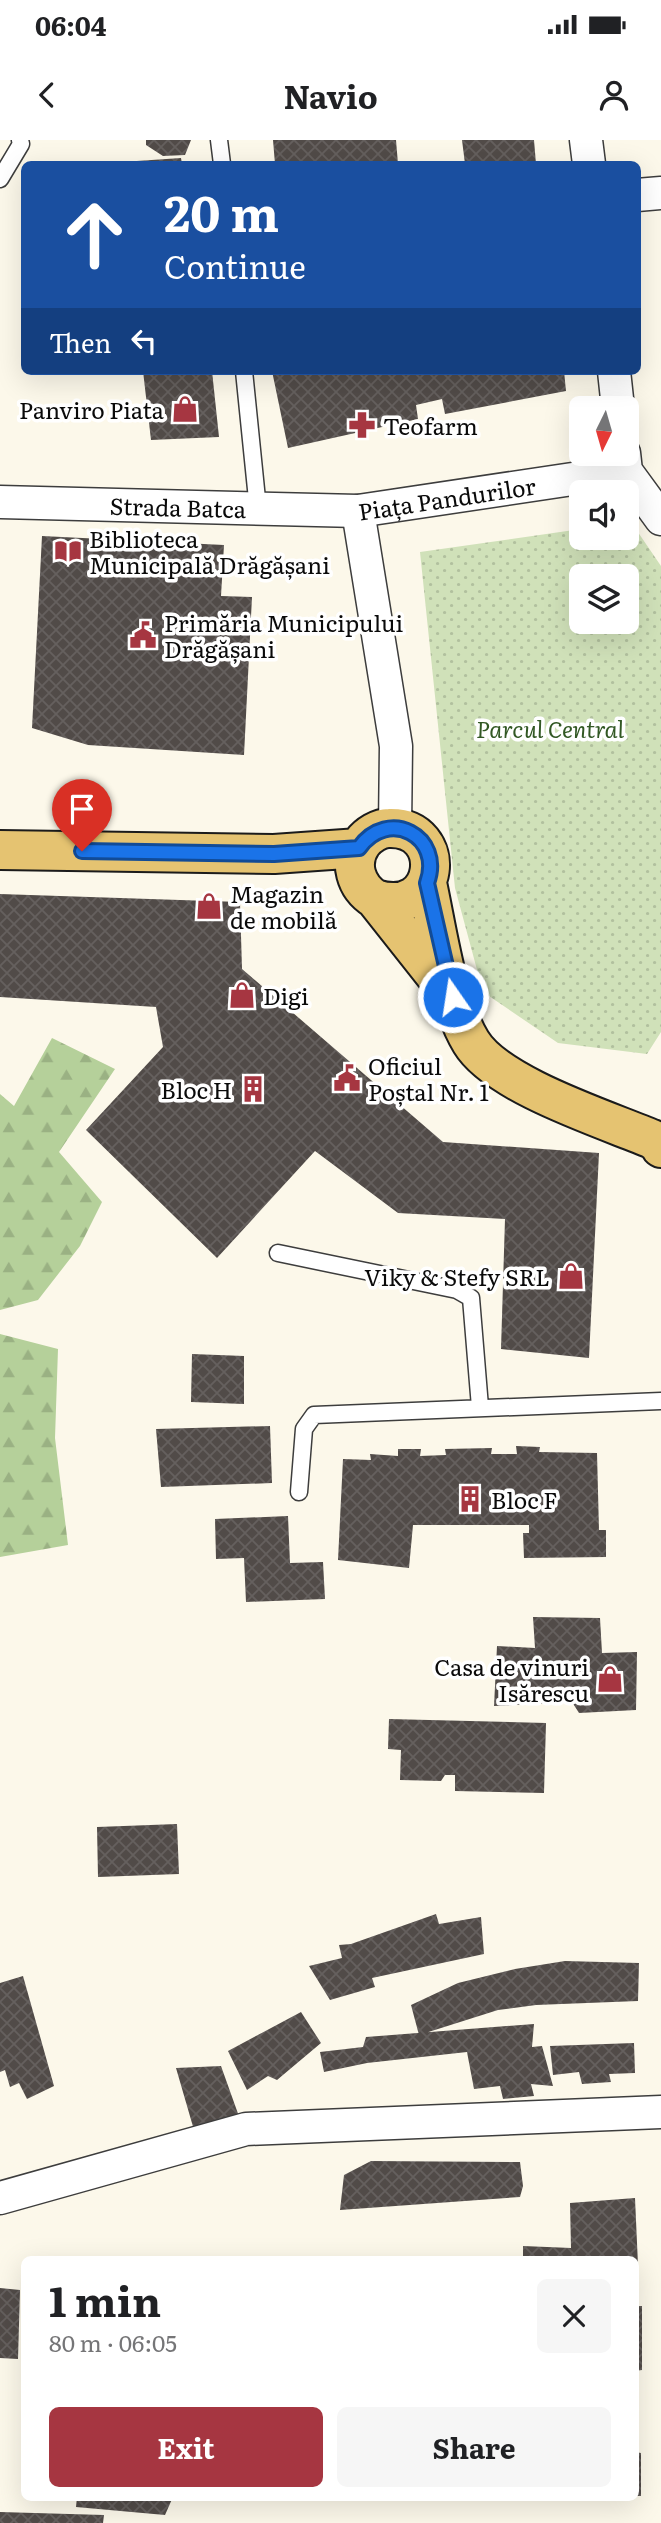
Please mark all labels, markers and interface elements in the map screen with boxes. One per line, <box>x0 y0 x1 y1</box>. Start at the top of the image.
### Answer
text: 06:04 <box>35 5 106 44</box>
text: Navio <box>283 71 378 119</box>
icon: back <box>28 76 66 114</box>
icon: person <box>595 76 633 114</box>
text: 20 m <box>164 174 279 247</box>
icon: ahead <box>49 189 140 280</box>
text: Continue <box>164 241 306 289</box>
text: Then <box>49 322 111 361</box>
icon: left <box>125 322 163 360</box>
place label: Panviro Piata <box>19 392 165 426</box>
shop icon: Panviro Piata <box>170 394 200 424</box>
north arrow <box>569 396 639 466</box>
map controls <box>569 396 639 634</box>
place label: Teofarm <box>383 408 478 442</box>
pharmacy icon: Teofarm <box>347 410 377 440</box>
street label: Piața Pandurilor <box>356 468 538 528</box>
button: sound <box>569 480 639 550</box>
street label: Strada Batca <box>109 488 247 525</box>
place label: Biblioteca Municipală Drăgășani <box>89 521 330 581</box>
library icon: Biblioteca Municipală Drăgășani <box>53 536 83 566</box>
button: layers <box>569 564 639 634</box>
place label: Primăria Municipului Drăgășani <box>164 605 404 665</box>
public building icon: Primăria Municipului Drăgășani <box>128 620 158 650</box>
park label: Parcul Central <box>476 711 625 745</box>
pin <box>52 779 112 851</box>
icon: arrive <box>63 790 101 828</box>
place label: Magazin de mobilă <box>230 876 338 936</box>
shop icon: Magazin de mobilă <box>194 891 224 921</box>
position arrow <box>416 960 490 1034</box>
place label: Digi <box>263 978 309 1012</box>
shop icon: Digi <box>227 980 257 1010</box>
place label: Oficiul Poștal Nr. 1 <box>368 1048 489 1108</box>
public building icon: Oficiul Poștal Nr. 1 <box>332 1063 362 1093</box>
place label: Bloc H <box>160 1072 232 1106</box>
building icon: Bloc H <box>238 1074 268 1104</box>
place label: Viky & Stefy SRL <box>364 1259 550 1293</box>
shop icon: Viky & Stefy SRL <box>556 1261 586 1291</box>
place label: Bloc F <box>491 1482 557 1516</box>
building icon: Bloc F <box>455 1484 485 1514</box>
place label: Casa de vinuri Isărescu <box>434 1649 589 1709</box>
shop icon: Casa de vinuri Isărescu <box>595 1664 625 1694</box>
text: 1 min <box>49 2268 161 2330</box>
button: close <box>537 2279 611 2353</box>
text: 80 m · 06:05 <box>49 2325 177 2359</box>
button: Exit <box>49 2407 323 2487</box>
button: Share <box>337 2407 611 2487</box>

